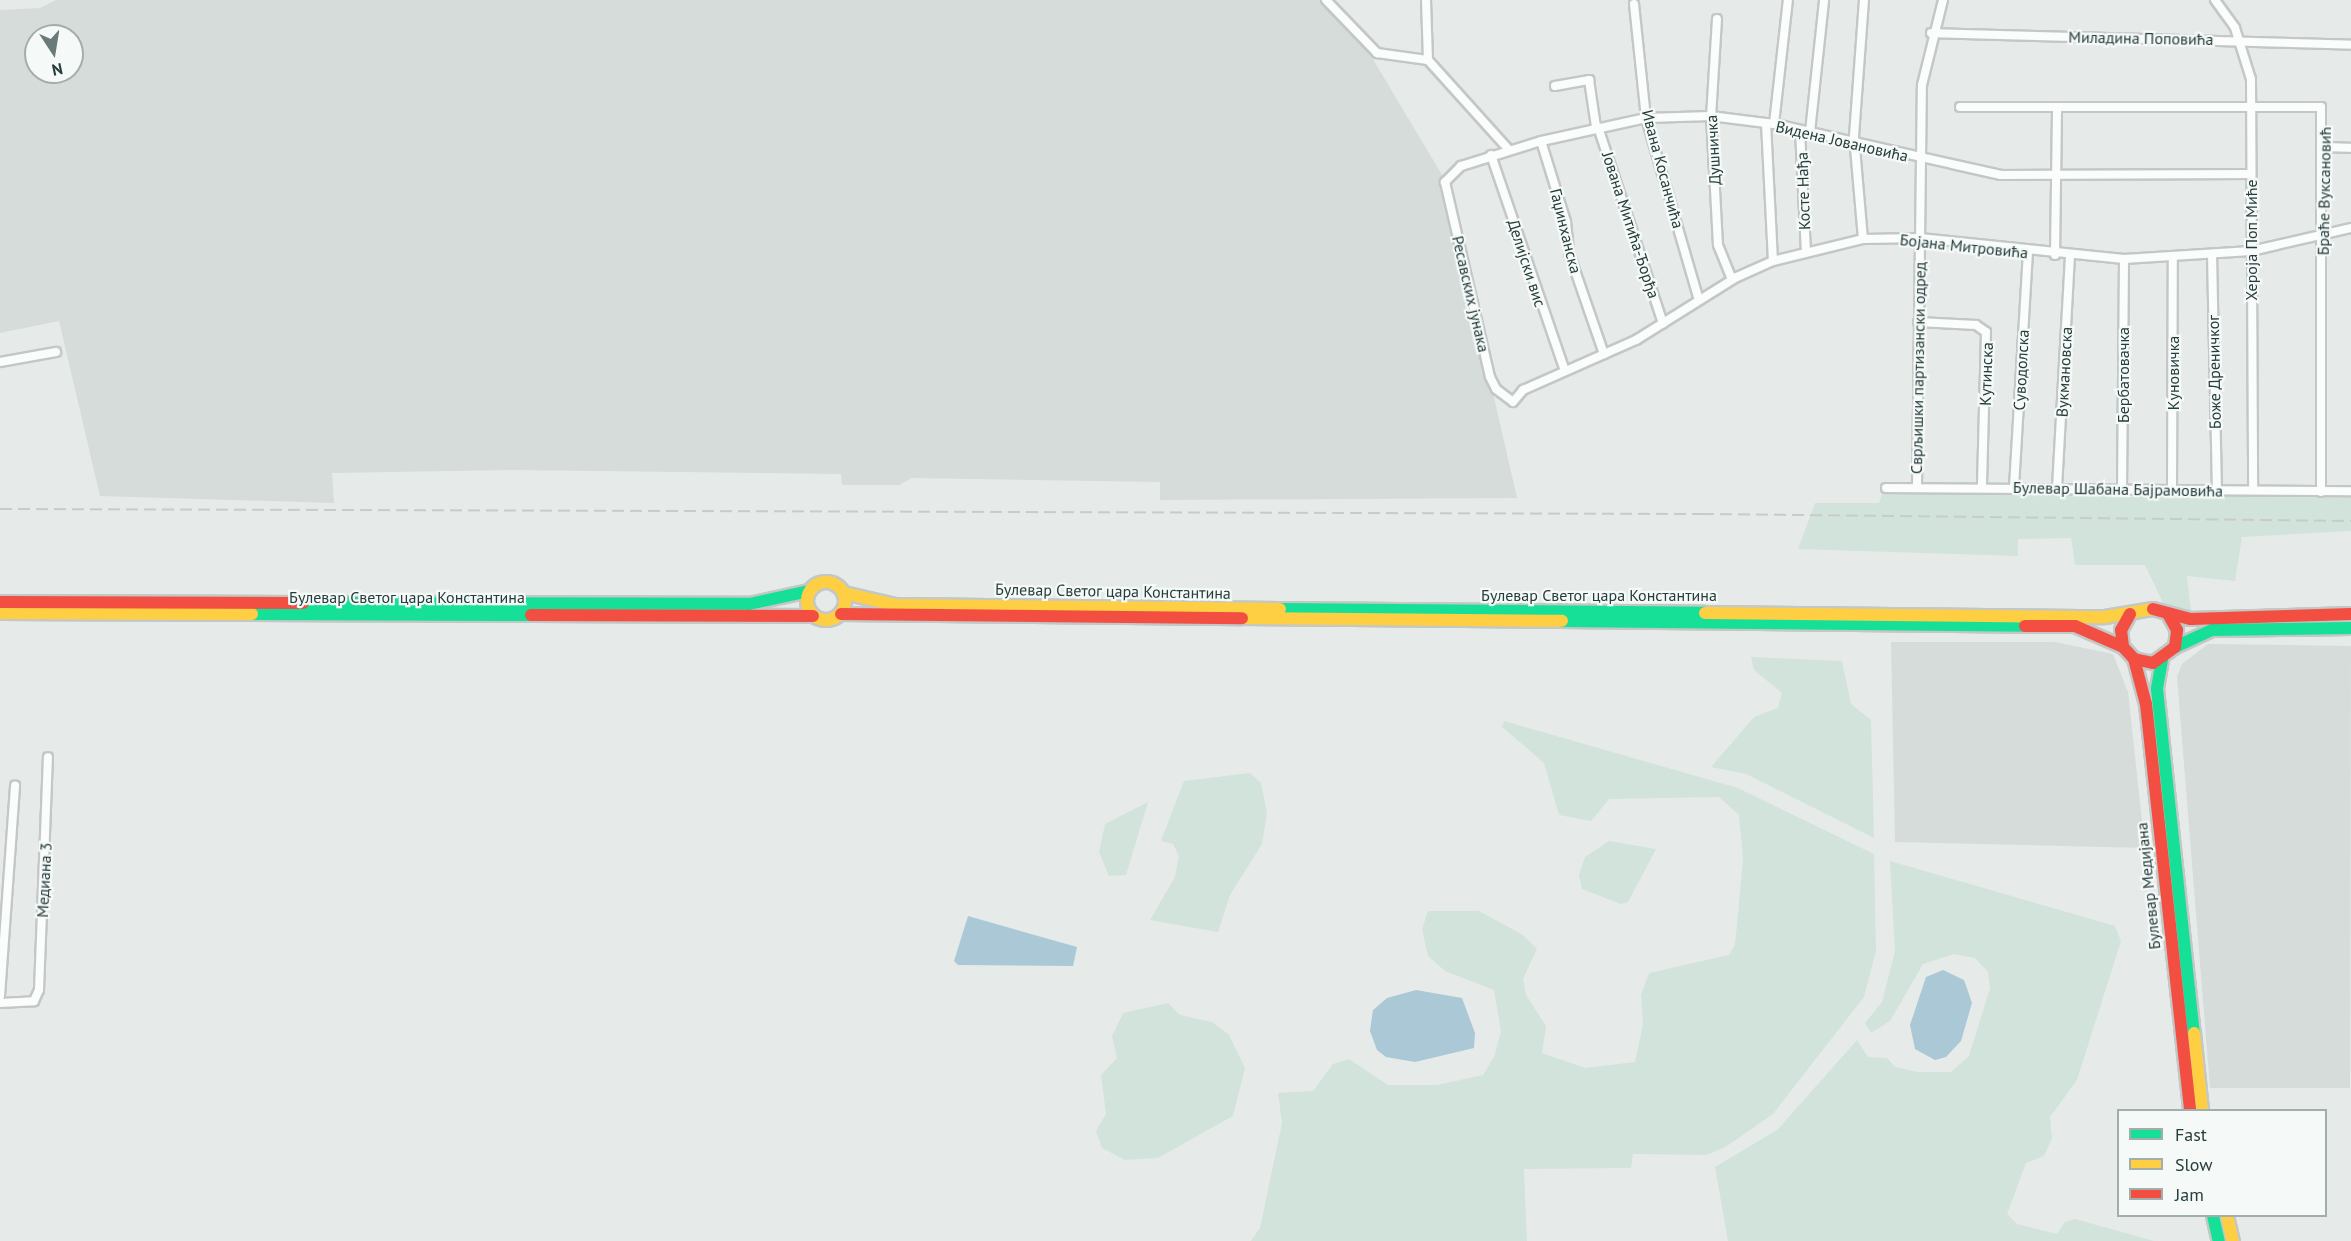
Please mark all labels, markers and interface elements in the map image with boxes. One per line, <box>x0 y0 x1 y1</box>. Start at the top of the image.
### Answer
north arrow <box>24 24 84 84</box>
street label: Миладина Поповића <box>2068 27 2214 49</box>
text: N <box>50 59 65 81</box>
street label: Ивана Косанчића <box>1638 108 1688 230</box>
street label: Душничка <box>1702 114 1724 186</box>
street label: Видена Јовановића <box>1774 116 1910 166</box>
street label: Браће Вуксановић <box>2313 126 2335 256</box>
street label: Јована Митића-Ђорђа <box>1598 149 1664 301</box>
street label: Косте Нађа <box>1792 152 1814 230</box>
street label: Хероја Поп Миће <box>2241 179 2261 301</box>
street label: Гаџинханска <box>1546 187 1586 275</box>
street label: Делијски вис <box>1504 217 1550 309</box>
street label: Бојана Митровића <box>1899 230 2029 262</box>
street label: Ресавских јунака <box>1448 234 1494 354</box>
street label: Сврљишки партизански одред <box>1907 262 1929 474</box>
street label: Боже Дреничког <box>2203 314 2225 430</box>
street label: Вукмановска <box>2052 326 2076 418</box>
street label: Бербатовачка <box>2113 327 2133 423</box>
street label: Суводолска <box>2009 329 2033 411</box>
street label: Куновичка <box>2163 336 2183 410</box>
street label: Кутинска <box>1975 342 1997 406</box>
street label: Булевар Шабана Бајрамовића <box>2013 478 2223 500</box>
street label: Булевар Светог цара Константина <box>995 579 1231 603</box>
street label: Булевар Светог цара Константина <box>1481 585 1717 605</box>
street label: Булевар Светог цара Константина <box>289 587 525 607</box>
street label: Булевар Медијана <box>2132 822 2164 950</box>
street label: Медиана 3 <box>32 842 56 918</box>
legend <box>2117 1109 2327 1217</box>
text: Fast <box>2175 1123 2207 1146</box>
text: Slow <box>2175 1153 2213 1176</box>
text: Jam <box>2175 1183 2204 1206</box>

